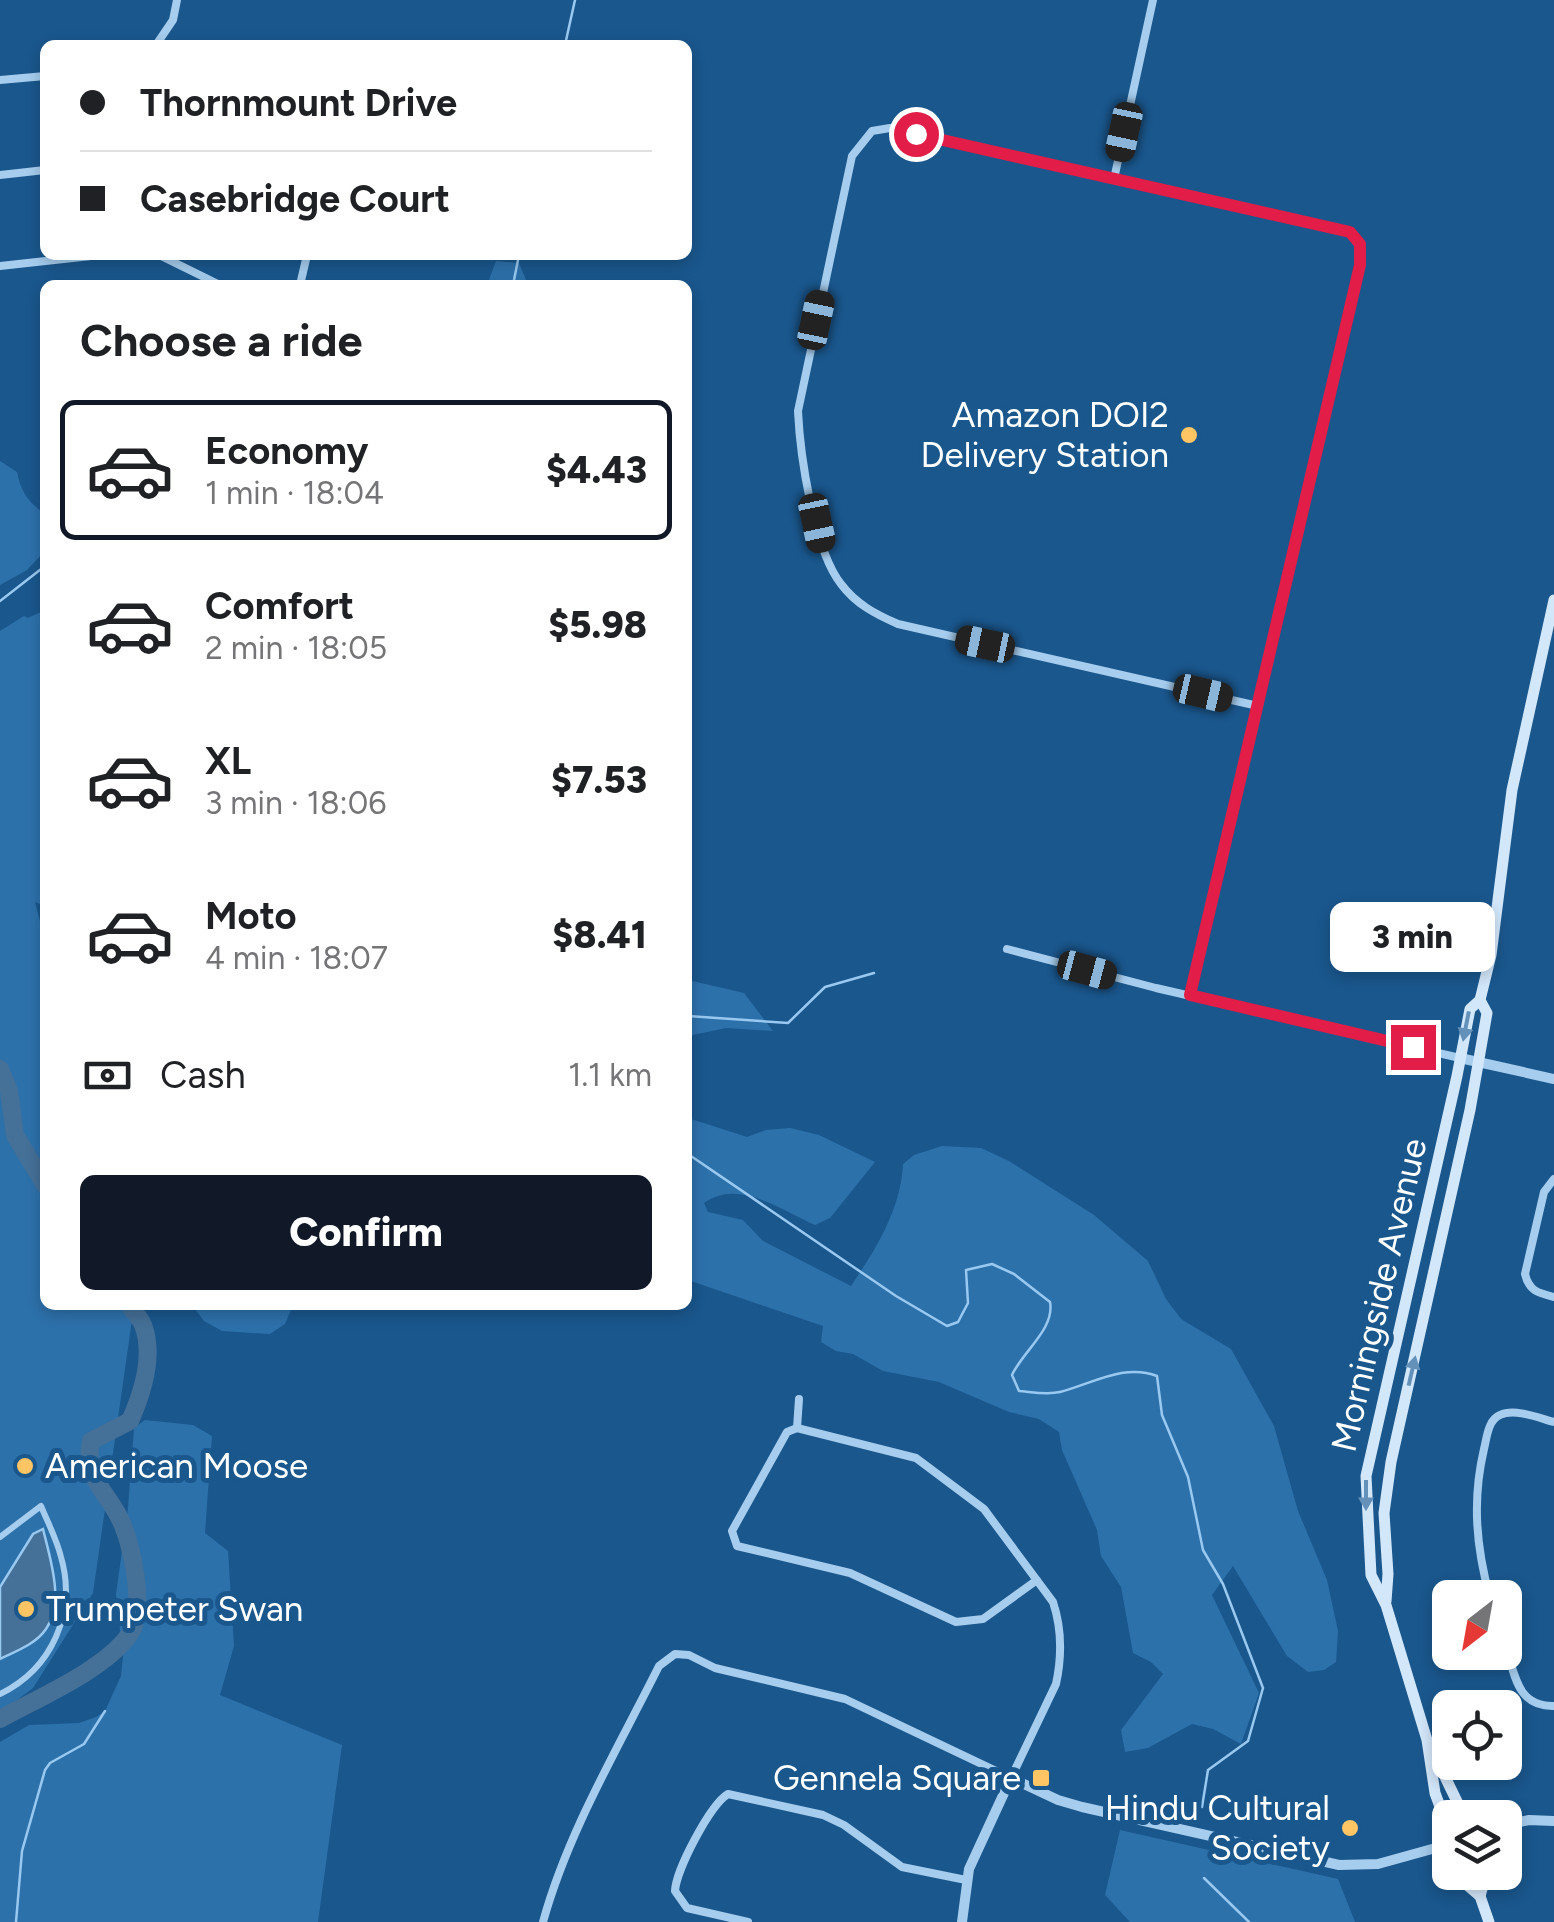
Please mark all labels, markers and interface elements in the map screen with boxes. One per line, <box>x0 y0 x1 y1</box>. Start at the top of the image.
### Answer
text: Thornmount Drive <box>140 80 457 126</box>
car <box>1103 100 1145 164</box>
route start <box>894 112 939 157</box>
text: Casebridge Court <box>140 176 450 222</box>
car <box>795 288 837 352</box>
text: Choose a ride <box>80 313 362 367</box>
place label: Amazon DOI2 Delivery Station <box>921 394 1169 476</box>
marker: Amazon DOI2 Delivery Station <box>1178 424 1200 446</box>
icon: car <box>85 425 175 515</box>
text: Economy <box>205 428 368 474</box>
text: $4.43 <box>546 447 647 493</box>
text: 1 min · 18:04 <box>205 474 384 512</box>
car <box>796 491 838 555</box>
icon: car <box>85 580 175 670</box>
text: Comfort <box>205 583 354 629</box>
text: $5.98 <box>548 602 647 648</box>
car <box>953 623 1017 665</box>
text: 2 min · 18:05 <box>205 629 387 667</box>
car <box>1170 672 1236 714</box>
icon: car <box>85 735 175 825</box>
text: XL <box>205 738 251 784</box>
text: $7.53 <box>551 757 647 803</box>
text: 3 min · 18:06 <box>205 784 386 822</box>
icon: car <box>85 890 175 980</box>
text: Moto <box>205 893 297 939</box>
callout: 3 min <box>1330 902 1496 972</box>
text: $8.41 <box>552 912 647 958</box>
text: 3 min <box>1372 918 1453 956</box>
text: 4 min · 18:07 <box>205 939 388 977</box>
car <box>1054 948 1120 992</box>
one-way arrow <box>1458 1011 1474 1042</box>
route end <box>1391 1025 1436 1070</box>
icon: cash <box>80 1048 135 1103</box>
text: Cash <box>160 1052 246 1098</box>
text: 1.1 km <box>568 1056 652 1094</box>
street label: Morningside Avenue <box>1322 1134 1436 1456</box>
button: Confirm <box>80 1175 652 1290</box>
one-way arrow <box>1405 1355 1420 1386</box>
place label: American Moose <box>45 1445 308 1487</box>
marker: American Moose <box>14 1455 36 1477</box>
one-way arrow <box>1358 1479 1374 1511</box>
north arrow <box>1432 1580 1522 1670</box>
map controls <box>1432 1580 1522 1890</box>
place label: Trumpeter Swan <box>46 1588 303 1630</box>
marker: Trumpeter Swan <box>15 1598 37 1620</box>
button: locate <box>1432 1690 1522 1780</box>
place label: Gennela Square <box>773 1757 1021 1799</box>
marker: Gennela Square <box>1030 1767 1052 1789</box>
place label: Hindu Cultural Society <box>1105 1787 1331 1869</box>
button: layers <box>1432 1800 1522 1890</box>
marker: Hindu Cultural Society <box>1339 1817 1361 1839</box>

